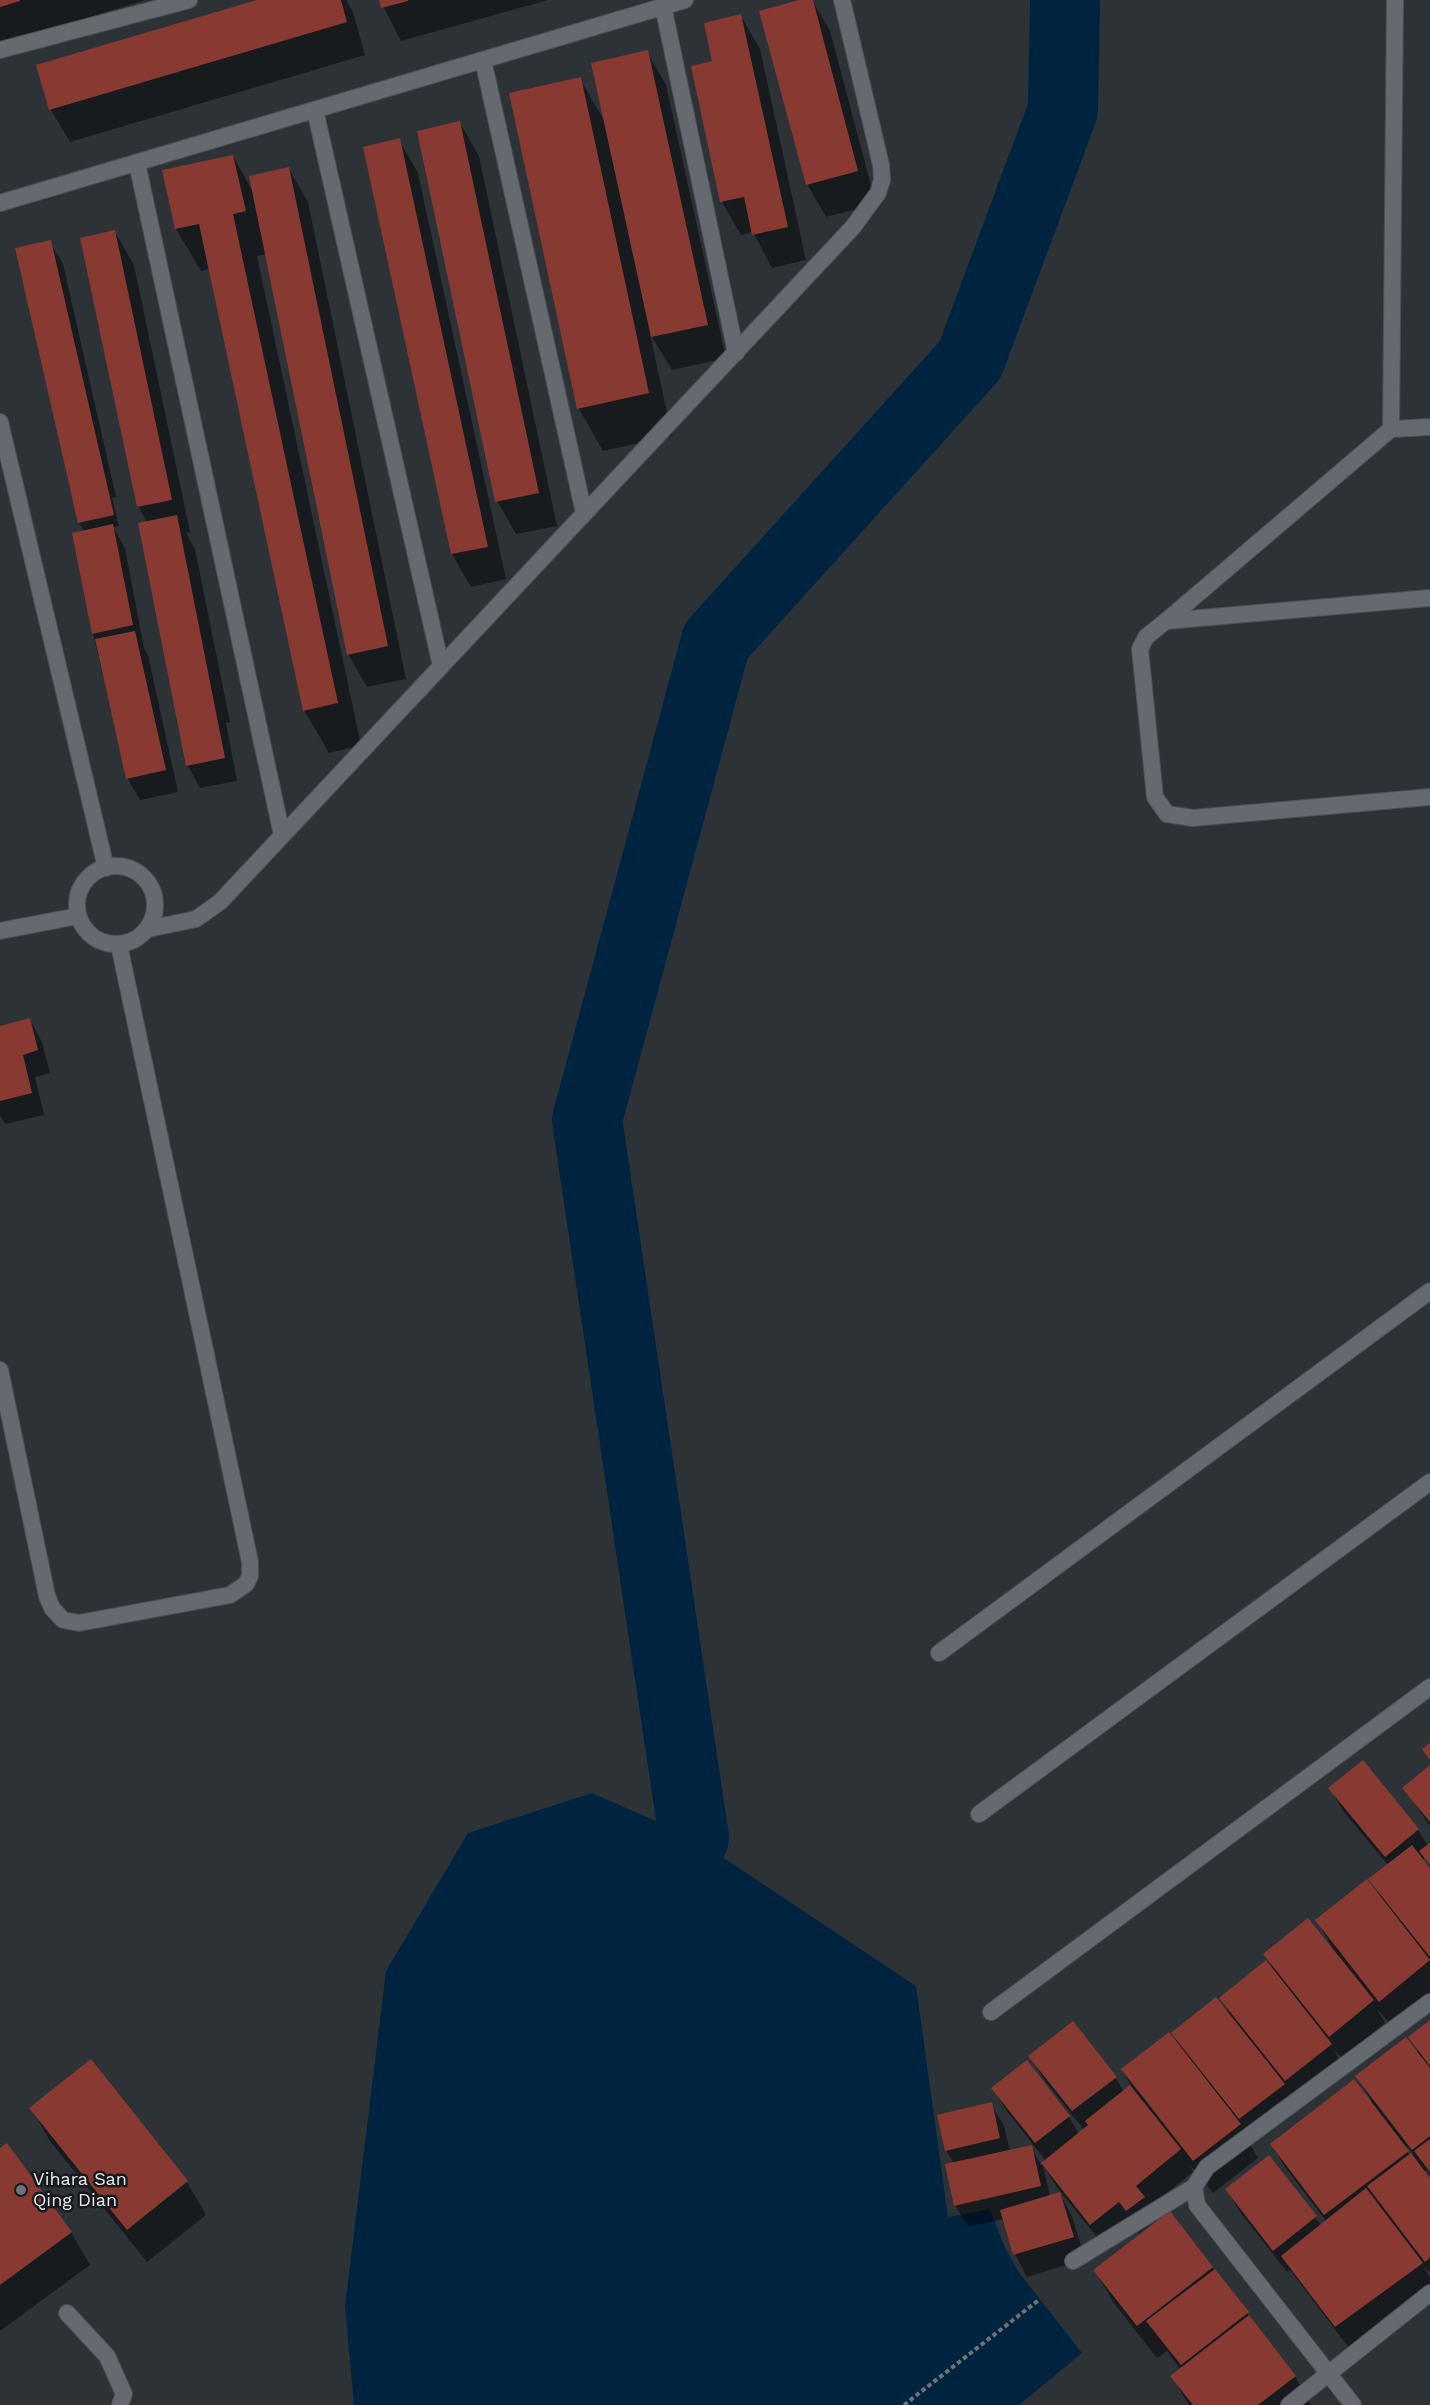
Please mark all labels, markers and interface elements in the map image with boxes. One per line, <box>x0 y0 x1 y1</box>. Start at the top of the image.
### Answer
place label: Vihara San Qing Dian <box>33 2169 127 2212</box>
marker: Vihara San Qing Dian <box>14 2183 28 2197</box>

